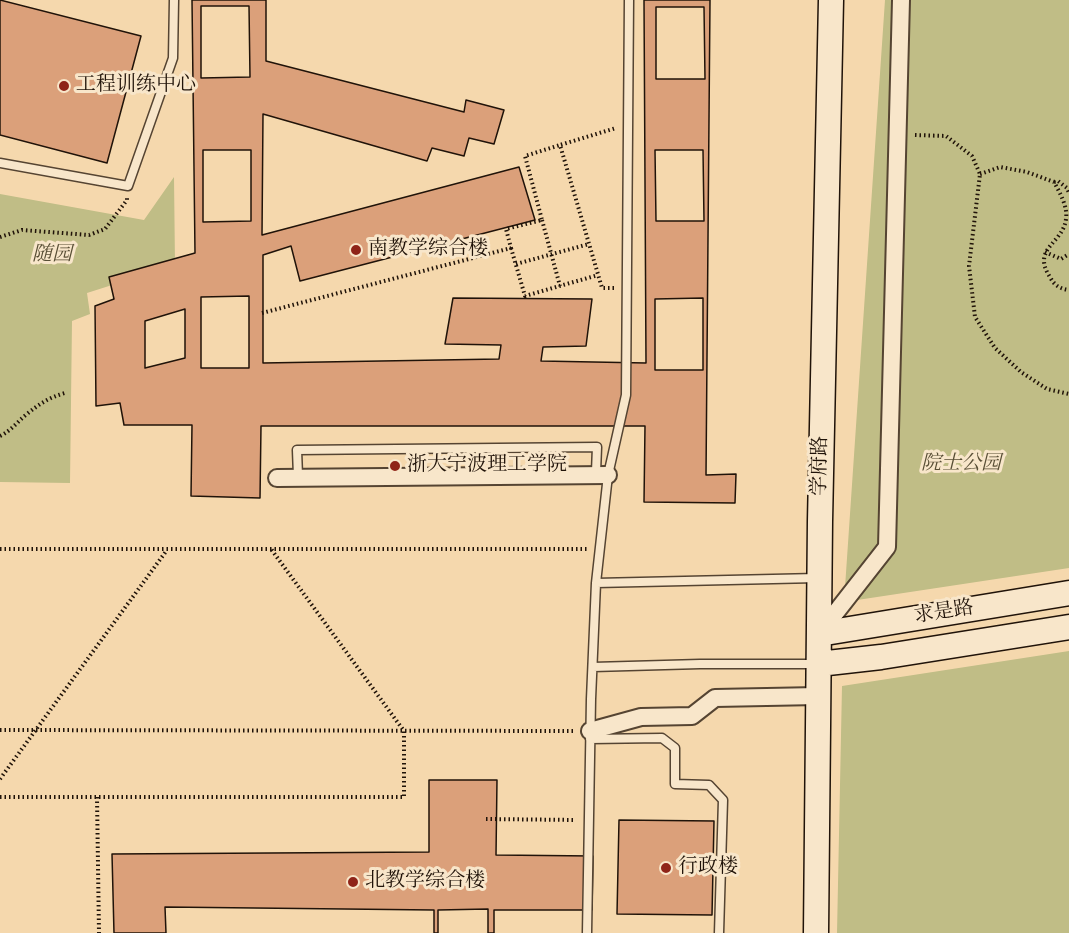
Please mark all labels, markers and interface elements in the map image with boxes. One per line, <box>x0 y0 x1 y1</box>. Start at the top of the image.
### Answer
place label: 工程训练中心 <box>76 74 196 98</box>
marker: 工程训练中心 <box>57 79 71 93</box>
place label: 南教学综合楼 <box>368 238 488 262</box>
marker: 南教学综合楼 <box>349 243 363 257</box>
park label: 随园 <box>32 244 72 268</box>
street label: 学府路 <box>808 436 834 496</box>
park label: 院士公园 <box>921 453 1001 477</box>
place label: 浙大宁波理工学院 <box>407 454 567 478</box>
marker: 浙大宁波理工学院 <box>388 459 402 473</box>
street label: 求是路 <box>912 596 976 630</box>
place label: 行政楼 <box>678 856 738 880</box>
marker: 行政楼 <box>659 861 673 875</box>
place label: 北教学综合楼 <box>365 870 485 894</box>
marker: 北教学综合楼 <box>346 875 360 889</box>

